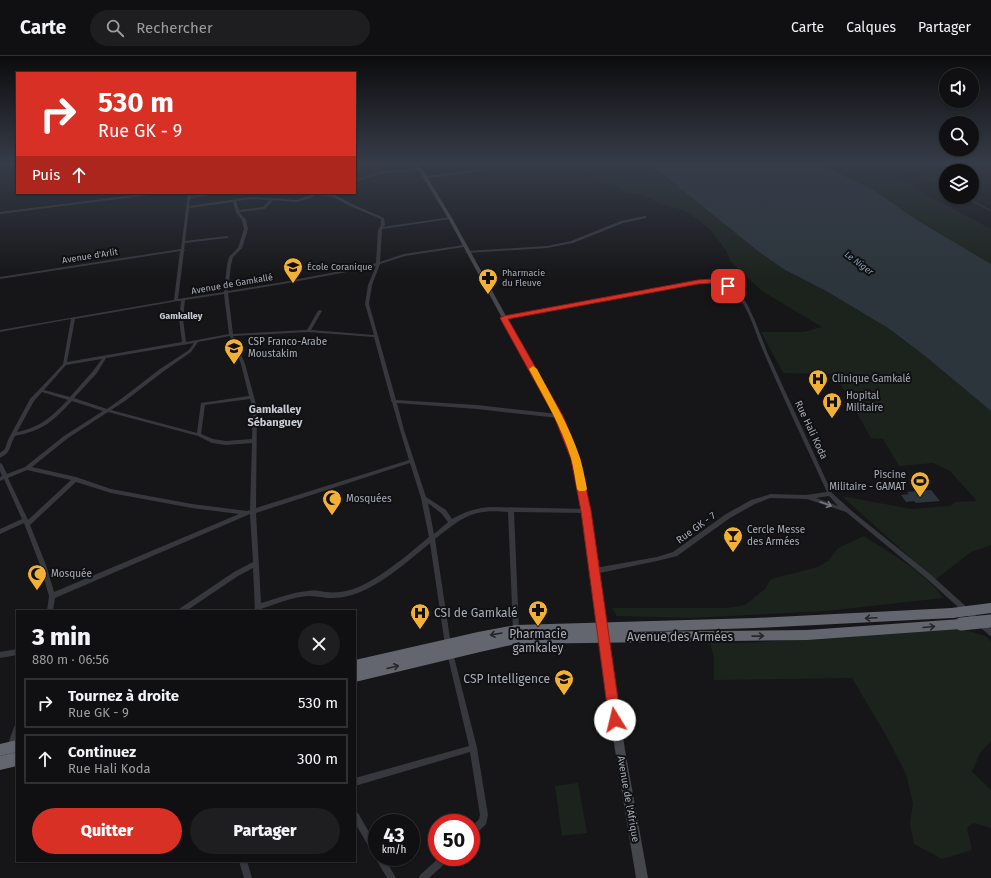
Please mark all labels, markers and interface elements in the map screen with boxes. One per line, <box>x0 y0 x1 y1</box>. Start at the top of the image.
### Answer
search box <box>90 10 370 46</box>
text: Carte <box>20 16 66 39</box>
icon: search <box>104 17 126 39</box>
text: Rechercher <box>136 19 213 37</box>
text: Carte <box>791 19 824 36</box>
text: Calques <box>846 19 896 36</box>
text: Partager <box>918 19 971 36</box>
map controls <box>939 68 979 204</box>
button: sound <box>939 68 979 108</box>
text: 530 m <box>98 86 174 119</box>
icon: right <box>32 88 84 140</box>
button: search <box>939 116 979 156</box>
text: Rue GK - 9 <box>98 120 182 142</box>
icon: ahead <box>68 164 90 186</box>
button: layers <box>939 164 979 204</box>
text: Puis <box>32 166 60 184</box>
street label: Avenue d'Arlit <box>61 247 119 265</box>
water label: Le Niger <box>843 249 876 277</box>
school or university icon: École Coranique <box>282 256 304 284</box>
place label: École Coranique <box>307 261 372 272</box>
pharmacy icon: Pharmacie du Fleuve <box>477 267 499 295</box>
place label: Pharmacie du Fleuve <box>502 268 545 288</box>
pin <box>711 269 745 303</box>
street label: Avenue de Gamkallé <box>190 272 274 296</box>
icon: arrive <box>717 275 739 297</box>
district label: Gamkalley <box>160 311 203 321</box>
place label: CSP Franco-Arabe Moustakim <box>248 336 327 360</box>
school or university icon: CSP Franco-Arabe Moustakim <box>223 337 245 365</box>
hospital icon: Clinique Gamkalé <box>807 368 829 396</box>
place label: Clinique Gamkalé <box>832 373 911 385</box>
place label: Hopital Militaire <box>846 390 883 414</box>
hospital icon: Hopital Militaire <box>821 391 843 419</box>
street label: Rue Hali Koda <box>792 399 830 461</box>
district label: Gamkalley Sébanguey <box>247 403 303 429</box>
place label: Piscine Militaire - GAMAT <box>829 469 907 493</box>
sports icon: Piscine Militaire - GAMAT <box>909 470 931 498</box>
mosque icon: Mosquées <box>321 488 343 516</box>
place label: Mosquées <box>346 493 392 505</box>
one-way arrow <box>819 501 831 509</box>
street label: Rue GK - 7 <box>674 509 719 546</box>
place label: Cercle Messe des Armées <box>747 524 805 548</box>
bar icon: Cercle Messe des Armées <box>722 525 744 553</box>
mosque icon: Mosquée <box>26 563 48 591</box>
place label: Mosquée <box>51 568 92 580</box>
pharmacy icon: Pharmacie gamkaley <box>527 599 549 627</box>
hospital icon: CSI de Gamkalé <box>409 602 431 630</box>
place label: CSI de Gamkalé <box>434 606 518 620</box>
one-way arrow <box>865 615 878 622</box>
text: 3 min <box>32 623 91 651</box>
button: close <box>298 623 340 665</box>
one-way arrow <box>922 623 935 630</box>
place label: Pharmacie gamkaley <box>509 627 567 655</box>
one-way arrow <box>490 630 503 638</box>
street label: Avenue des Armées <box>627 630 733 644</box>
one-way arrow <box>751 632 764 640</box>
text: 880 m · 06:56 <box>32 652 109 667</box>
one-way arrow <box>386 662 399 670</box>
school or university icon: CSP Intelligence <box>553 668 575 696</box>
place label: CSP Intelligence <box>463 672 550 686</box>
text: Tournez à droite <box>68 687 179 705</box>
icon: right <box>34 692 56 714</box>
text: 530 m <box>298 694 338 712</box>
position arrow <box>594 699 636 741</box>
text: Rue GK - 9 <box>68 705 129 720</box>
text: Continuez <box>68 743 136 761</box>
icon: ahead <box>34 748 56 770</box>
text: 300 m <box>297 750 338 768</box>
street label: Avenue de l'Afrique <box>614 755 642 843</box>
text: Rue Hali Koda <box>68 761 151 776</box>
button: Quitter <box>32 808 182 854</box>
button: Partager <box>190 808 340 854</box>
speed limit sign: 50 <box>428 814 480 866</box>
text: 43 <box>383 823 405 847</box>
text: km/h <box>382 844 406 856</box>

